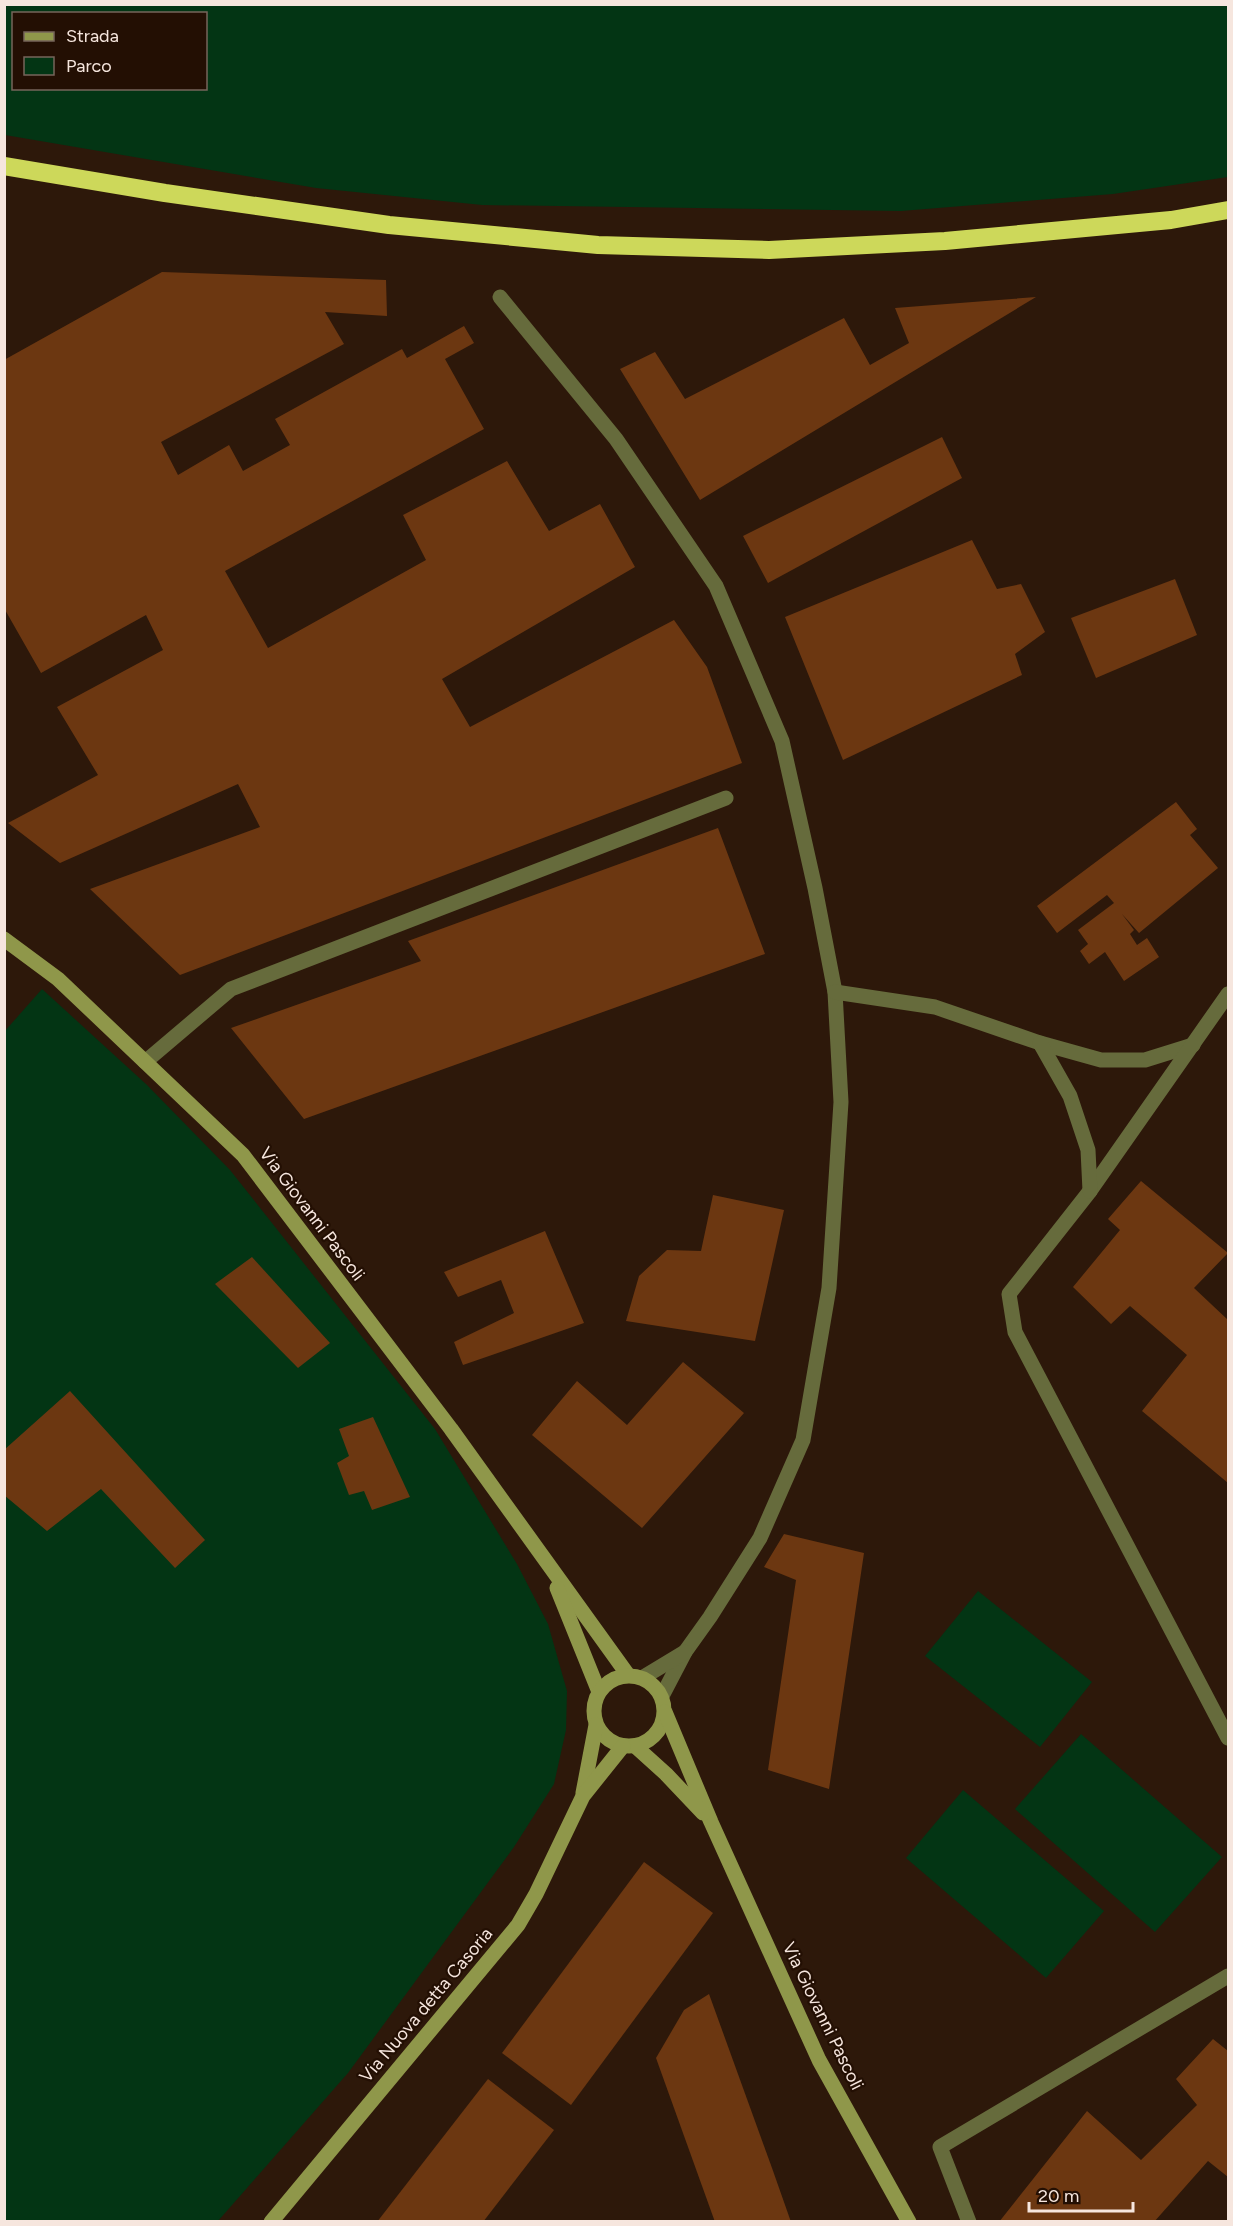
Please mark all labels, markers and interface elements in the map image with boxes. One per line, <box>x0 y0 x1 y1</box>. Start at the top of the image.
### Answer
legend <box>12 12 207 90</box>
text: Strada <box>66 25 119 47</box>
text: Parco <box>66 55 112 77</box>
street label: Via Giovanni Pascoli <box>255 1143 369 1285</box>
street label: Via Nuova detta Casoria <box>355 1923 497 2087</box>
street label: Via Giovanni Pascoli <box>778 1939 868 2093</box>
scale bar <box>1029 2175 1132 2213</box>
text: 20 m <box>1038 2185 1079 2207</box>

